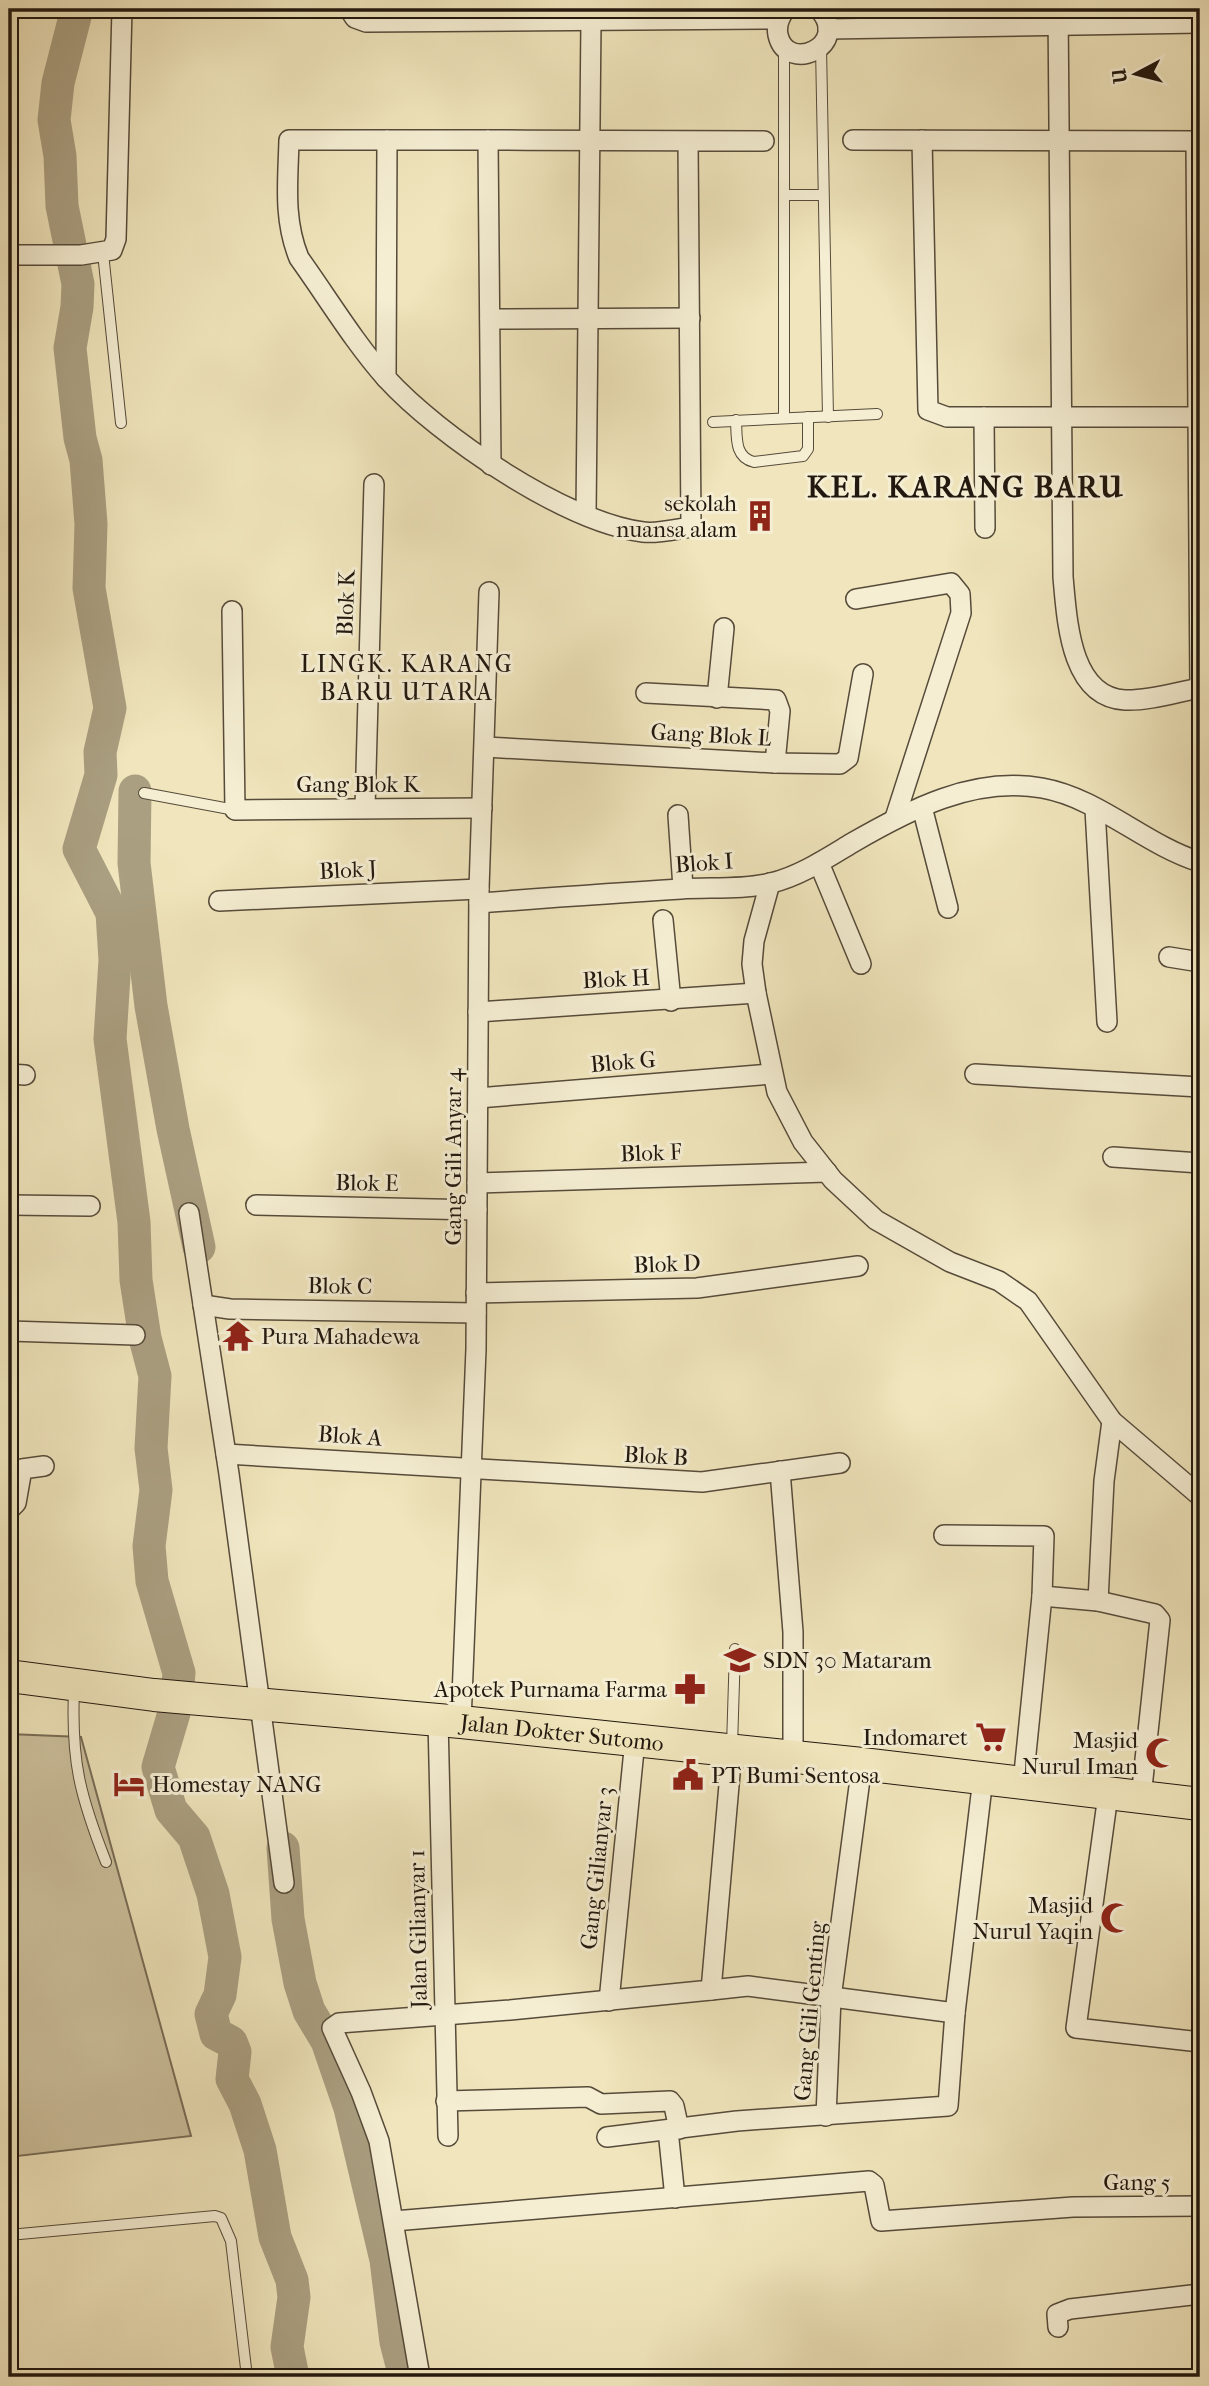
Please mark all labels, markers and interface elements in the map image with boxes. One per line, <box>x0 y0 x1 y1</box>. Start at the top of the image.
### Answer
north arrow <box>1100 38 1170 108</box>
text: U <box>1108 67 1132 86</box>
district label: KEL. KARANG BARU <box>807 470 1125 505</box>
place label: sekolah nuansa alam <box>616 490 737 543</box>
building icon: sekolah nuansa alam <box>743 499 777 533</box>
street label: Blok K <box>331 568 361 637</box>
district label: LINGK. KARANG BARU UTARA <box>300 650 514 706</box>
street label: Gang Blok L <box>650 718 772 752</box>
street label: Gang Blok K <box>296 771 421 798</box>
street label: Blok I <box>674 847 734 879</box>
street label: Blok J <box>318 855 378 885</box>
street label: Blok H <box>582 964 650 994</box>
street label: Blok G <box>589 1046 657 1078</box>
street label: Gang Gili Anyar 4 <box>440 1067 467 1246</box>
street label: Blok F <box>620 1138 682 1168</box>
street label: Blok E <box>335 1169 399 1197</box>
street label: Blok D <box>633 1249 701 1279</box>
street label: Blok C <box>307 1272 373 1300</box>
temple icon: Pura Mahadewa <box>221 1319 255 1353</box>
place label: Pura Mahadewa <box>261 1323 420 1350</box>
street label: Blok A <box>317 1420 384 1452</box>
street label: Blok B <box>623 1441 689 1471</box>
school or university icon: SDN 30 Mataram <box>723 1643 757 1677</box>
place label: SDN 30 Mataram <box>763 1647 932 1674</box>
pharmacy icon: Apotek Purnama Farma <box>673 1672 707 1706</box>
place label: Apotek Purnama Farma <box>433 1676 667 1703</box>
street label: Jalan Dokter Sutomo <box>457 1708 665 1757</box>
supermarket icon: Indomaret <box>974 1720 1008 1754</box>
place label: Indomaret <box>863 1724 968 1751</box>
place label: Masjid Nurul Iman <box>1022 1727 1139 1780</box>
mosque icon: Masjid Nurul Iman <box>1144 1736 1178 1770</box>
public building icon: PT Bumi Sentosa <box>671 1758 705 1792</box>
place label: PT Bumi Sentosa <box>711 1762 880 1789</box>
hotel icon: Homestay NANG <box>112 1767 146 1801</box>
place label: Homestay NANG <box>152 1771 321 1798</box>
street label: Gang Gilianyar 3 <box>575 1785 619 1951</box>
street label: Jalan Gilianyar 1 <box>403 1849 433 2011</box>
place label: Masjid Nurul Yaqin <box>972 1892 1094 1945</box>
mosque icon: Masjid Nurul Yaqin <box>1099 1901 1133 1935</box>
street label: Gang Gili Genting <box>789 1919 831 2102</box>
street label: Gang 5 <box>1103 2169 1171 2196</box>

